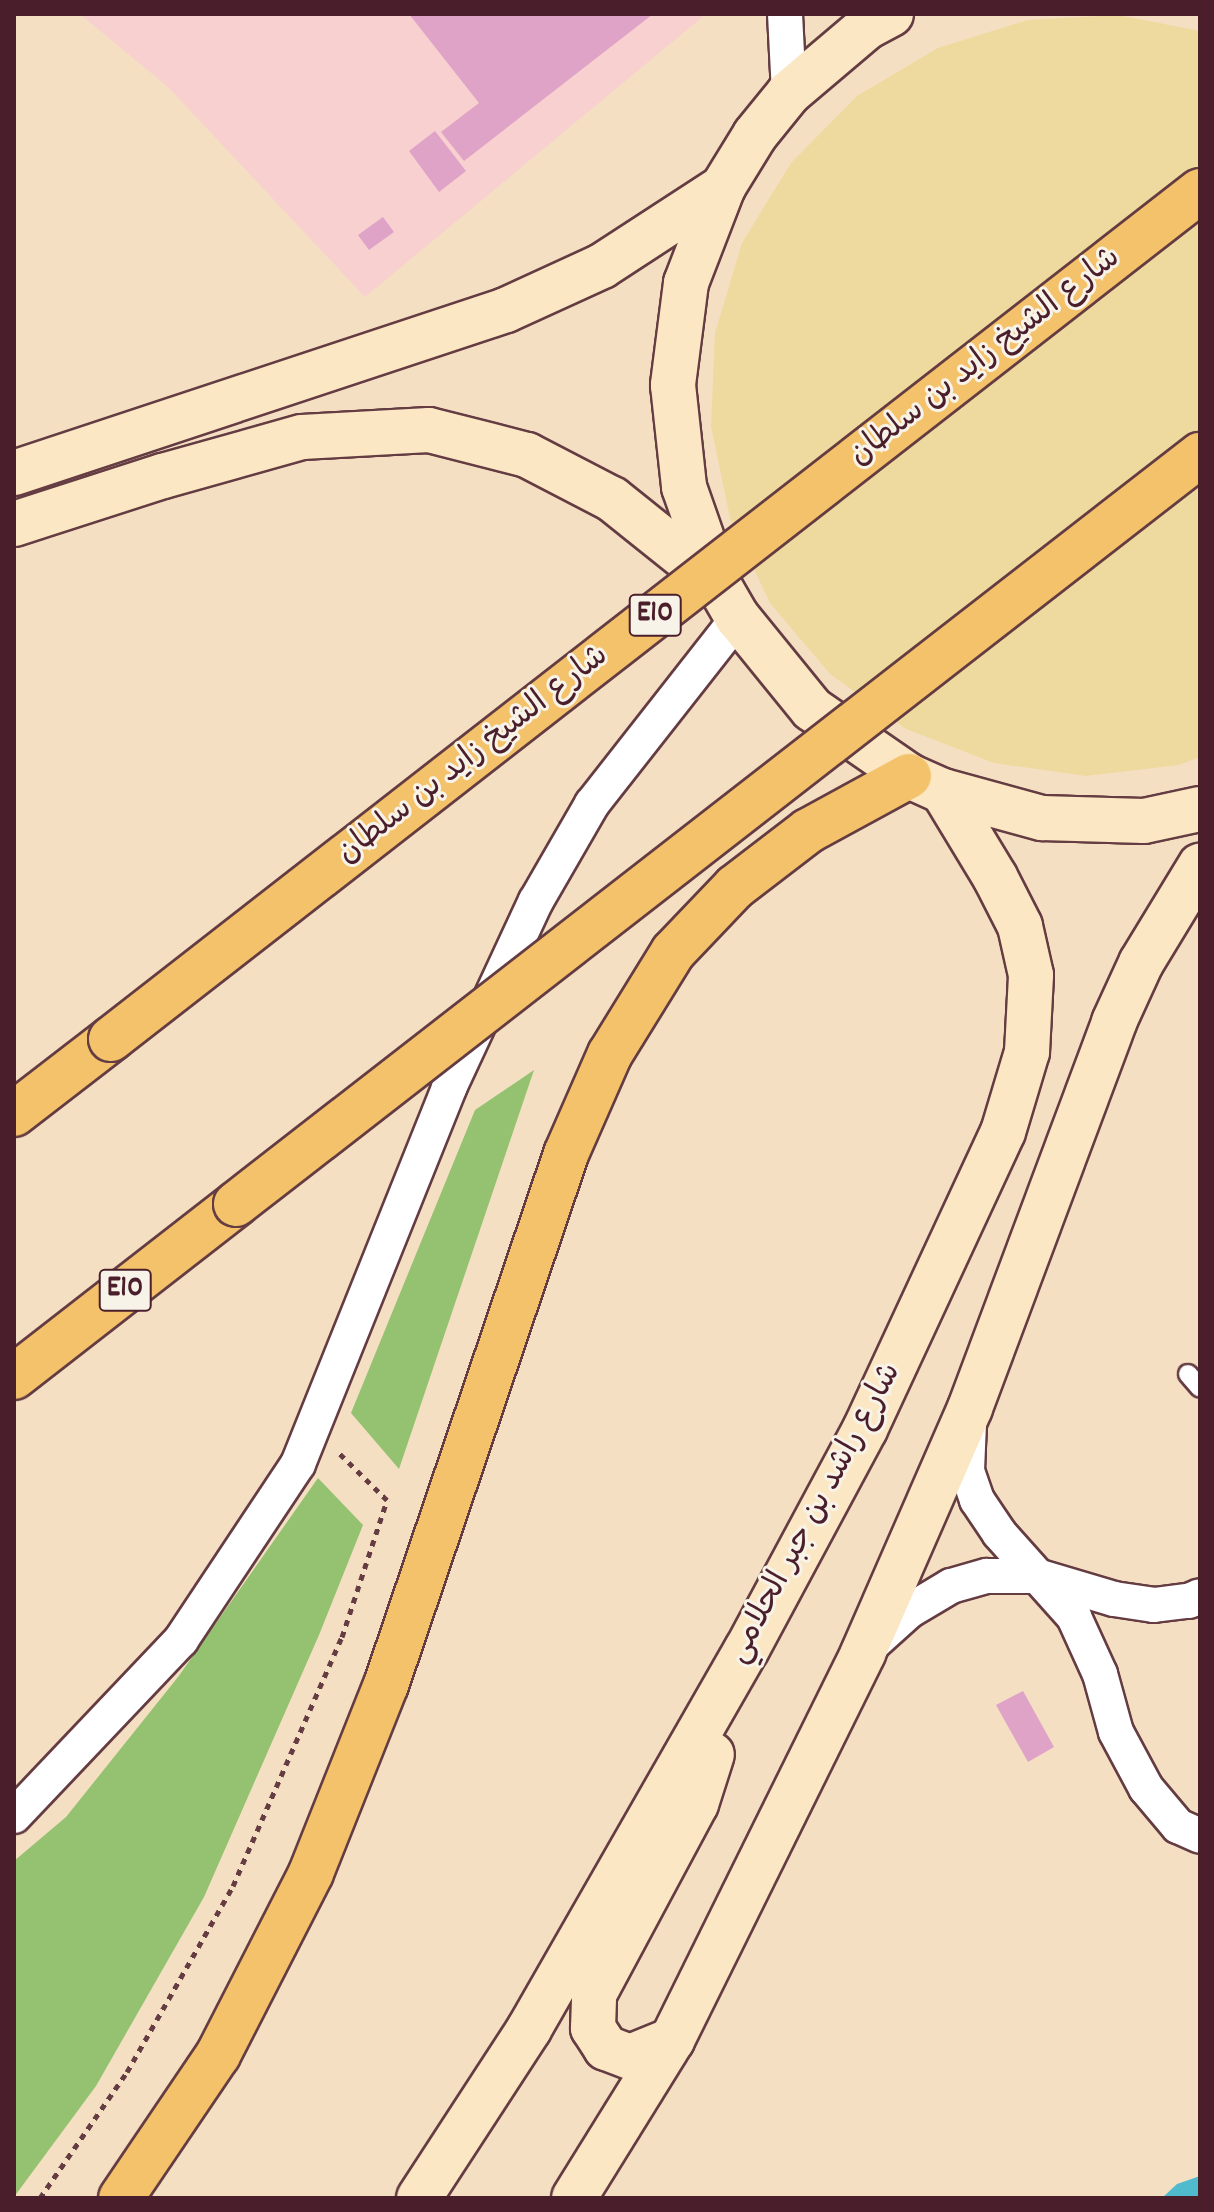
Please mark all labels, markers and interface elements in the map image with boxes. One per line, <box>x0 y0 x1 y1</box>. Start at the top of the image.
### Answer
street label: شارع الشيخ زايد بن سلطان <box>843 240 1129 476</box>
road number: E10 <box>627 589 683 641</box>
street label: شارع الشيخ زايد بن سلطان <box>331 638 617 874</box>
road number: E10 <box>97 1264 153 1316</box>
street label: شارع راشد بن جبر الحلامي <box>720 1357 912 1671</box>

